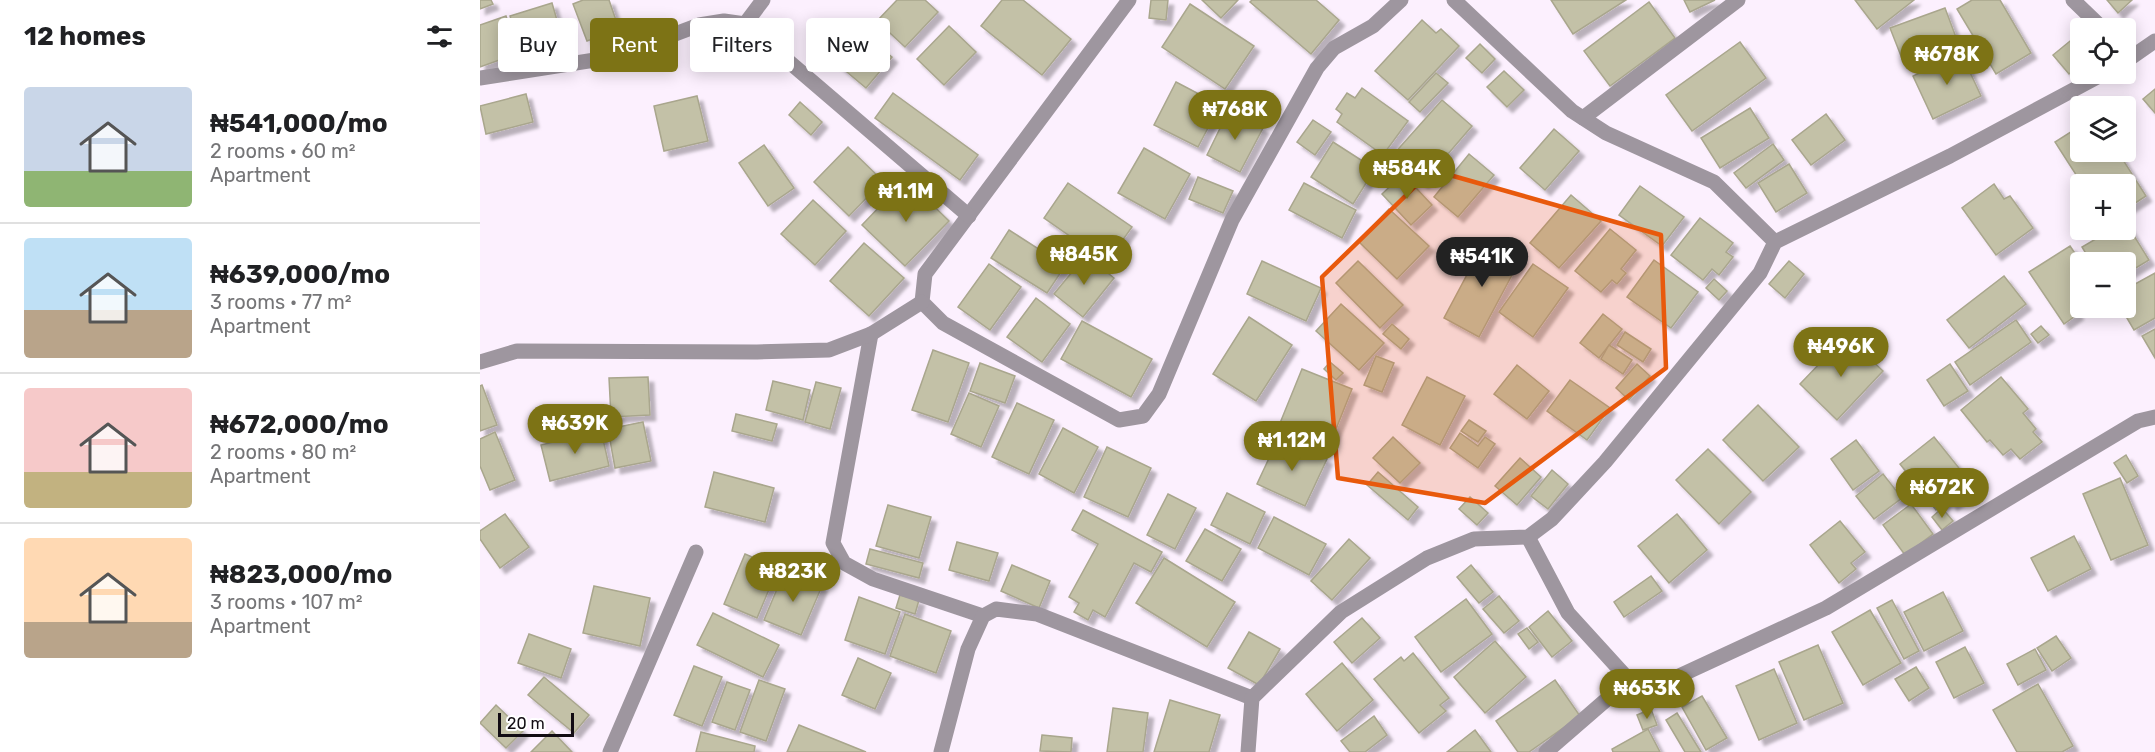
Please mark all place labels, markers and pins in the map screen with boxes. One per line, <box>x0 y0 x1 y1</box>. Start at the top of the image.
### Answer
pin: ₦678K <box>1905 35 1989 86</box>
pin: ₦768K <box>1193 90 1277 141</box>
pin: ₦584K <box>1365 149 1449 200</box>
pin: ₦1.1M <box>864 172 948 223</box>
pin: ₦845K <box>1042 235 1126 286</box>
pin: ₦541K <box>1440 237 1524 288</box>
pin: ₦496K <box>1799 327 1883 378</box>
pin: ₦639K <box>533 404 617 455</box>
pin: ₦1.12M <box>1243 421 1341 472</box>
pin: ₦672K <box>1900 468 1984 519</box>
pin: ₦823K <box>751 552 835 603</box>
pin: ₦653K <box>1605 669 1689 720</box>

